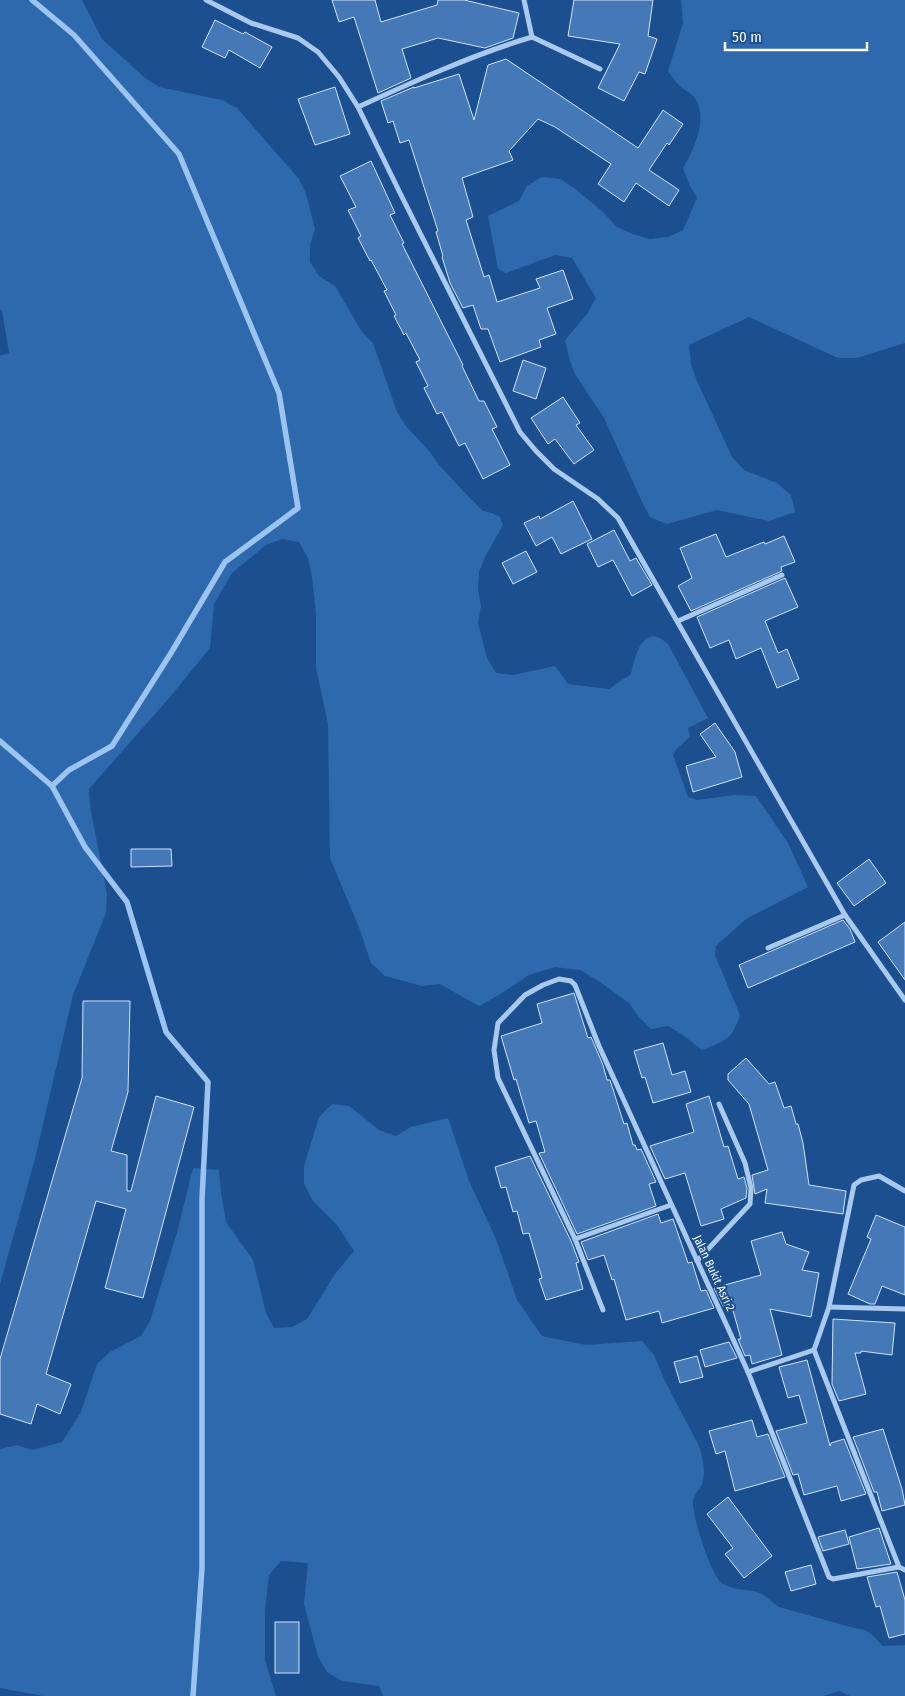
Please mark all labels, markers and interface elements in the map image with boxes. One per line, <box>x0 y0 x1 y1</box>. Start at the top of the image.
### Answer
scale bar <box>725 20 868 52</box>
text: 50 m <box>732 28 762 46</box>
street label: Jalan Bukit Asri 2 <box>690 1233 738 1313</box>

